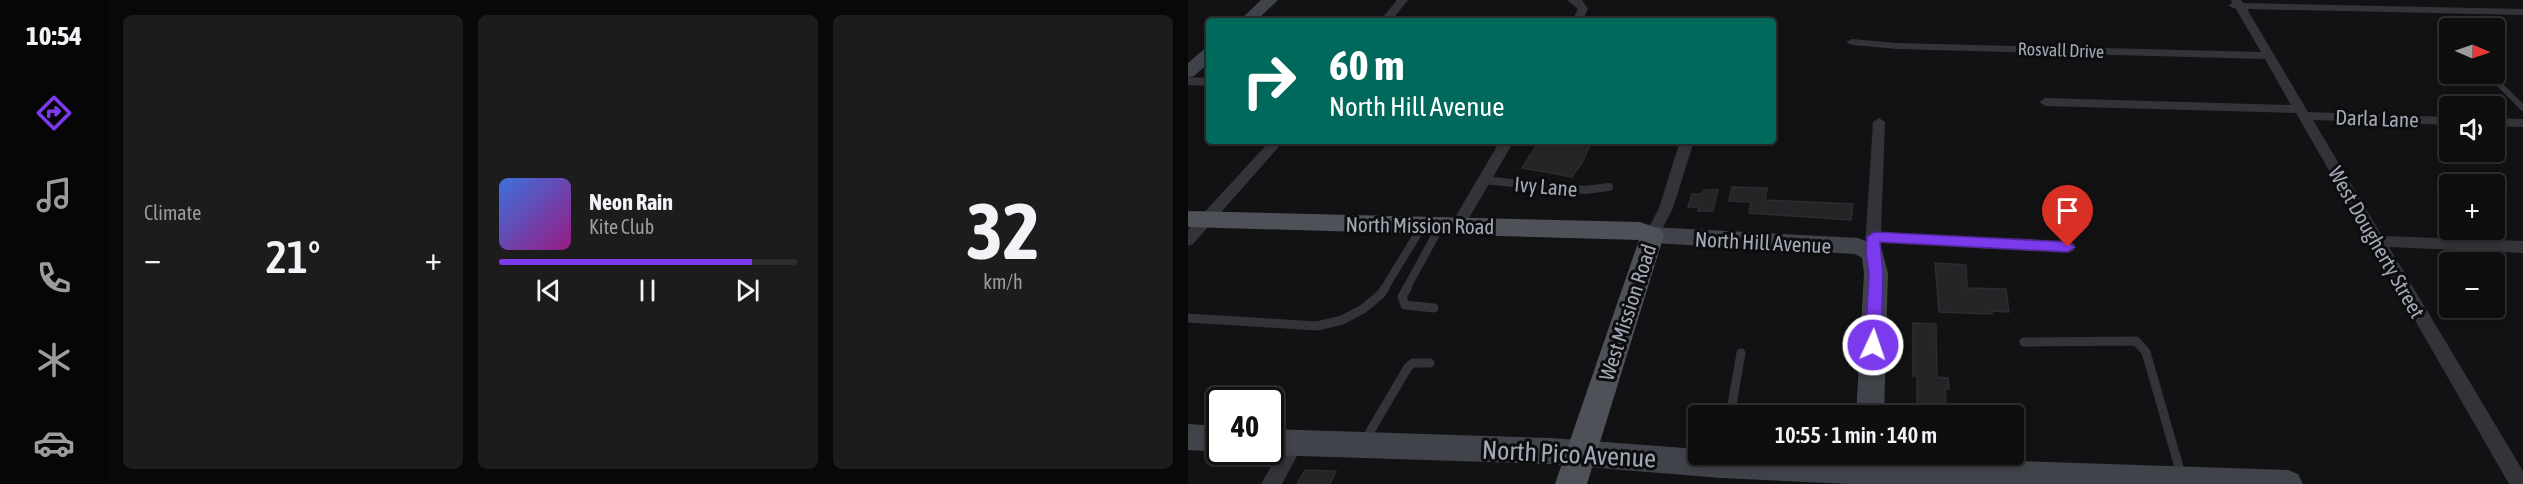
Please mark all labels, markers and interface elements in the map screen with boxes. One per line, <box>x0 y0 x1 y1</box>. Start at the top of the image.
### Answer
north arrow <box>2439 18 2505 84</box>
map controls <box>2439 18 2505 318</box>
text: 10:54 <box>26 20 82 51</box>
street label: Rosvall Drive <box>2017 38 2105 62</box>
text: 60 m <box>1329 41 1404 89</box>
icon: right <box>1230 42 1308 120</box>
text: North Hill Avenue <box>1329 91 1505 122</box>
icon: directions <box>33 92 75 134</box>
button: sound <box>2439 96 2505 162</box>
street label: Darla Lane <box>2335 105 2419 131</box>
street label: West Dougherty Street <box>2324 162 2430 322</box>
street label: Ivy Lane <box>1513 171 1579 201</box>
icon: music <box>33 174 75 216</box>
button: + <box>2439 174 2505 240</box>
pin <box>2042 185 2093 247</box>
text: 32 <box>966 186 1040 276</box>
text: Neon Rain <box>589 189 673 215</box>
icon: arrive <box>2051 194 2084 227</box>
text: Climate <box>144 201 201 224</box>
street label: North Mission Road <box>1345 212 1495 238</box>
text: Kite Club <box>589 215 654 238</box>
street label: North Hill Avenue <box>1694 226 1832 258</box>
text: 21° <box>266 231 320 283</box>
text: − <box>144 239 161 277</box>
text: + <box>425 239 442 277</box>
street label: West Mission Road <box>1594 241 1660 383</box>
button: − <box>2439 252 2505 318</box>
icon: phone <box>33 257 75 299</box>
text: km/h <box>983 270 1023 293</box>
icon: previous <box>532 274 565 307</box>
icon: pause <box>631 274 664 307</box>
icon: next <box>731 274 764 307</box>
position arrow <box>1841 313 1905 377</box>
icon: climate <box>33 339 75 381</box>
speed limit sign: 40 <box>1206 387 1284 465</box>
icon: car <box>33 422 75 464</box>
text: 10:55 · 1 min · 140 m <box>1775 422 1937 448</box>
street label: North Pico Avenue <box>1481 434 1657 474</box>

